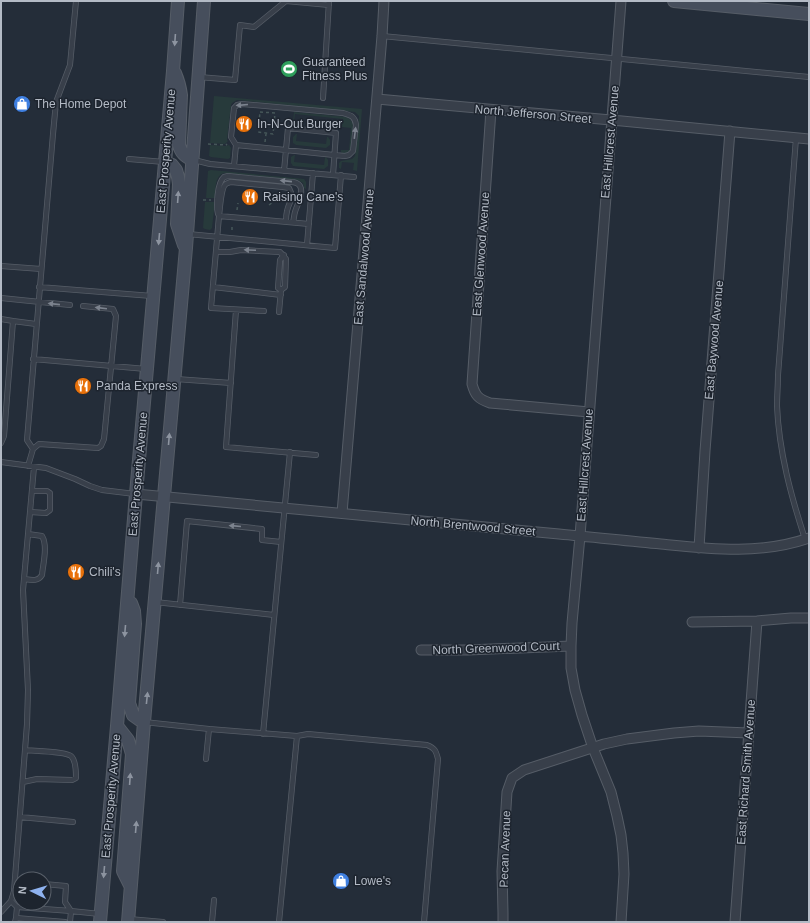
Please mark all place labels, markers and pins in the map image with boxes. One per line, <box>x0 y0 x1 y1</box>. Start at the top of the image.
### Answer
place label: Guaranteed Fitness Plus <box>302 55 367 83</box>
sports icon: Guaranteed Fitness Plus <box>279 59 299 79</box>
shop icon: The Home Depot <box>12 94 32 114</box>
place label: The Home Depot <box>35 97 127 111</box>
restaurant icon: In-N-Out Burger <box>234 114 254 134</box>
place label: In-N-Out Burger <box>257 117 342 131</box>
restaurant icon: Raising Cane's <box>240 187 260 207</box>
place label: Raising Cane's <box>263 190 343 204</box>
restaurant icon: Panda Express <box>73 376 93 396</box>
place label: Panda Express <box>96 379 177 393</box>
restaurant icon: Chili's <box>66 562 86 582</box>
place label: Chili's <box>89 565 121 579</box>
shop icon: Lowe's <box>331 871 351 891</box>
place label: Lowe's <box>354 874 391 888</box>

